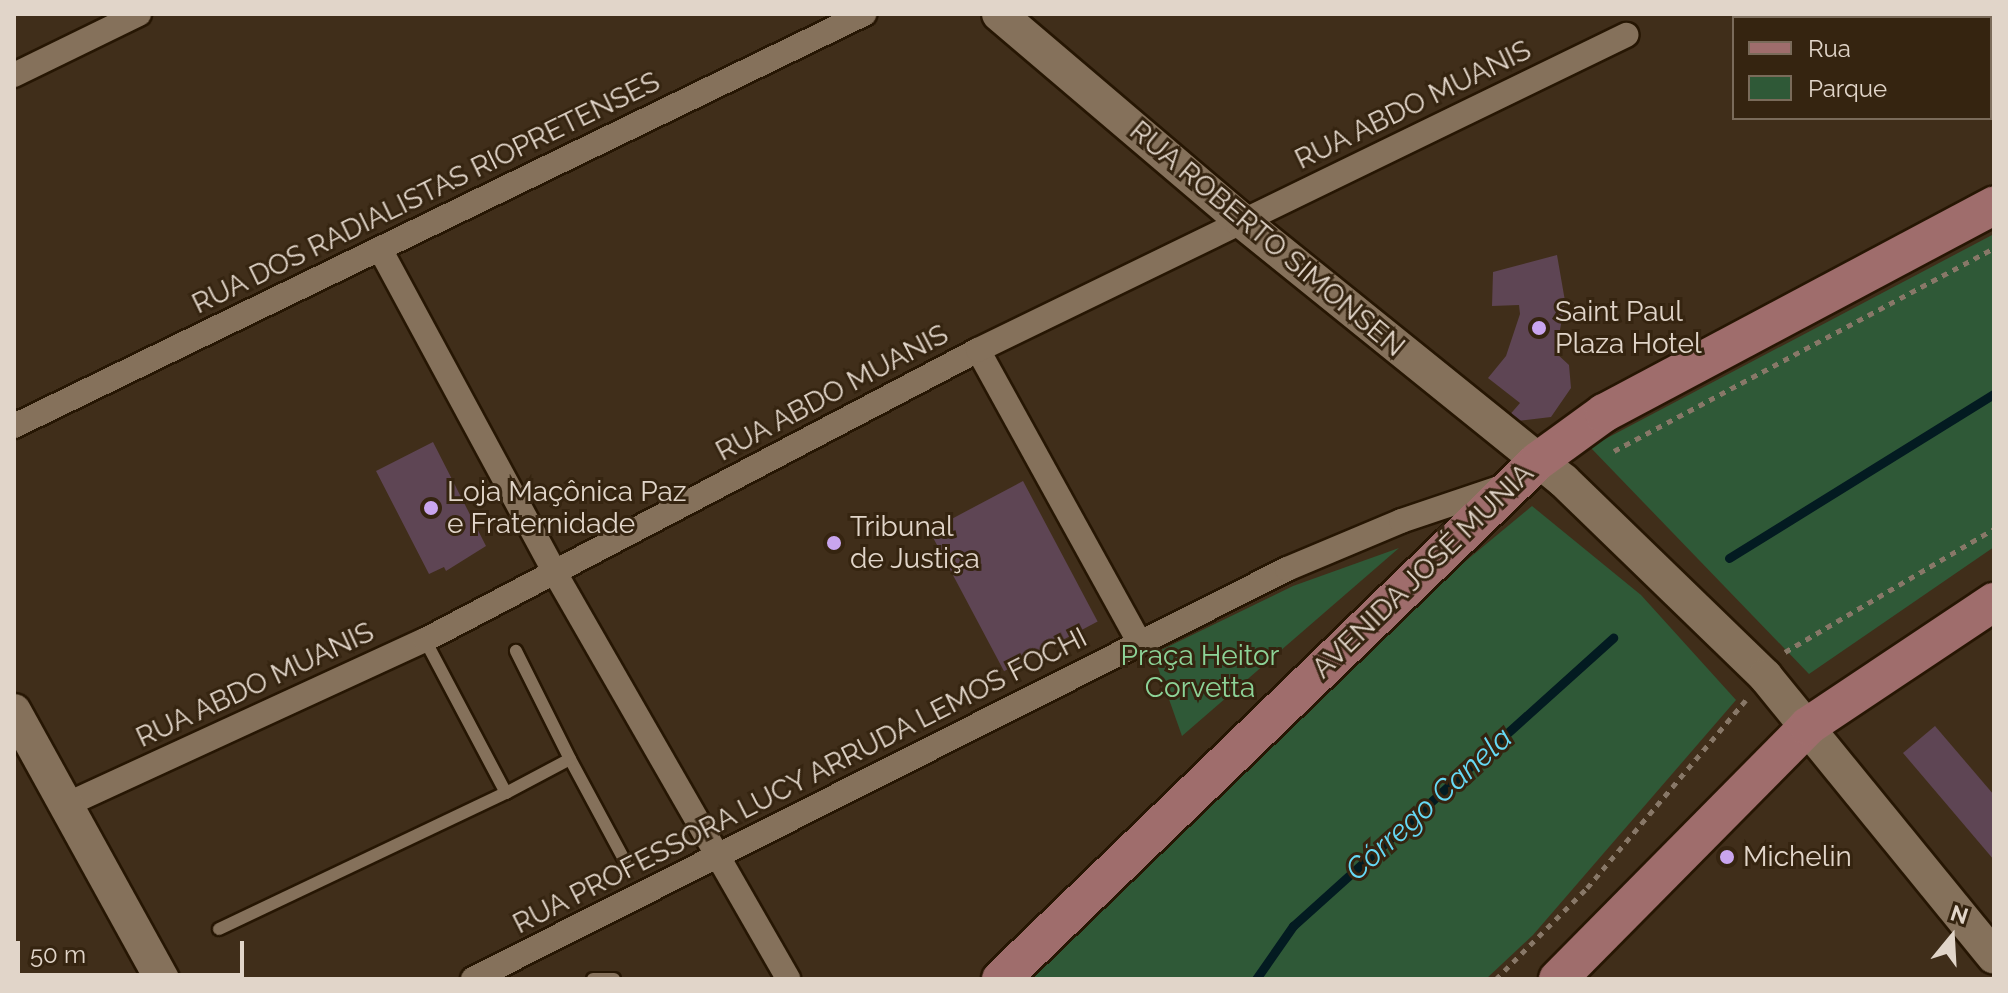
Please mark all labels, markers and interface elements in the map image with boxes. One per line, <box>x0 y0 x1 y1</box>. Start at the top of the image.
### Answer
legend <box>1732 16 1992 120</box>
street label: RUA ABDO MUANIS <box>1289 33 1537 177</box>
text: Rua <box>1808 34 1851 63</box>
street label: RUA DOS RADIALISTAS RIOPRETENSES <box>186 65 666 321</box>
text: Parque <box>1808 74 1887 103</box>
street label: RUA ROBERTO SIMONSEN <box>1122 114 1412 364</box>
place label: Saint Paul Plaza Hotel <box>1555 295 1702 361</box>
street label: RUA ABDO MUANIS <box>709 317 955 469</box>
marker: Saint Paul Plaza Hotel <box>1530 319 1548 337</box>
street label: AVENIDA JOSÉ MUNIA <box>1305 456 1541 686</box>
place label: Loja Maçônica Paz e Fraternidade <box>447 475 686 541</box>
marker: Loja Maçônica Paz e Fraternidade <box>422 499 440 517</box>
place label: Tribunal de Justiça <box>850 510 981 576</box>
marker: Tribunal de Justiça <box>825 534 843 552</box>
street label: RUA ABDO MUANIS <box>130 615 380 755</box>
street label: RUA PROFESSORA LUCY ARRUDA LEMOS FOCHI <box>506 620 1094 942</box>
park label: Praça Heitor Corvetta <box>1121 639 1279 705</box>
water label: Córrego Canela <box>1338 720 1520 888</box>
place label: Michelin <box>1743 840 1852 874</box>
marker: Michelin <box>1718 848 1736 866</box>
north arrow <box>1912 897 1992 977</box>
text: N <box>1947 899 1971 929</box>
scale bar <box>20 925 248 975</box>
text: 50 m <box>30 940 86 969</box>

